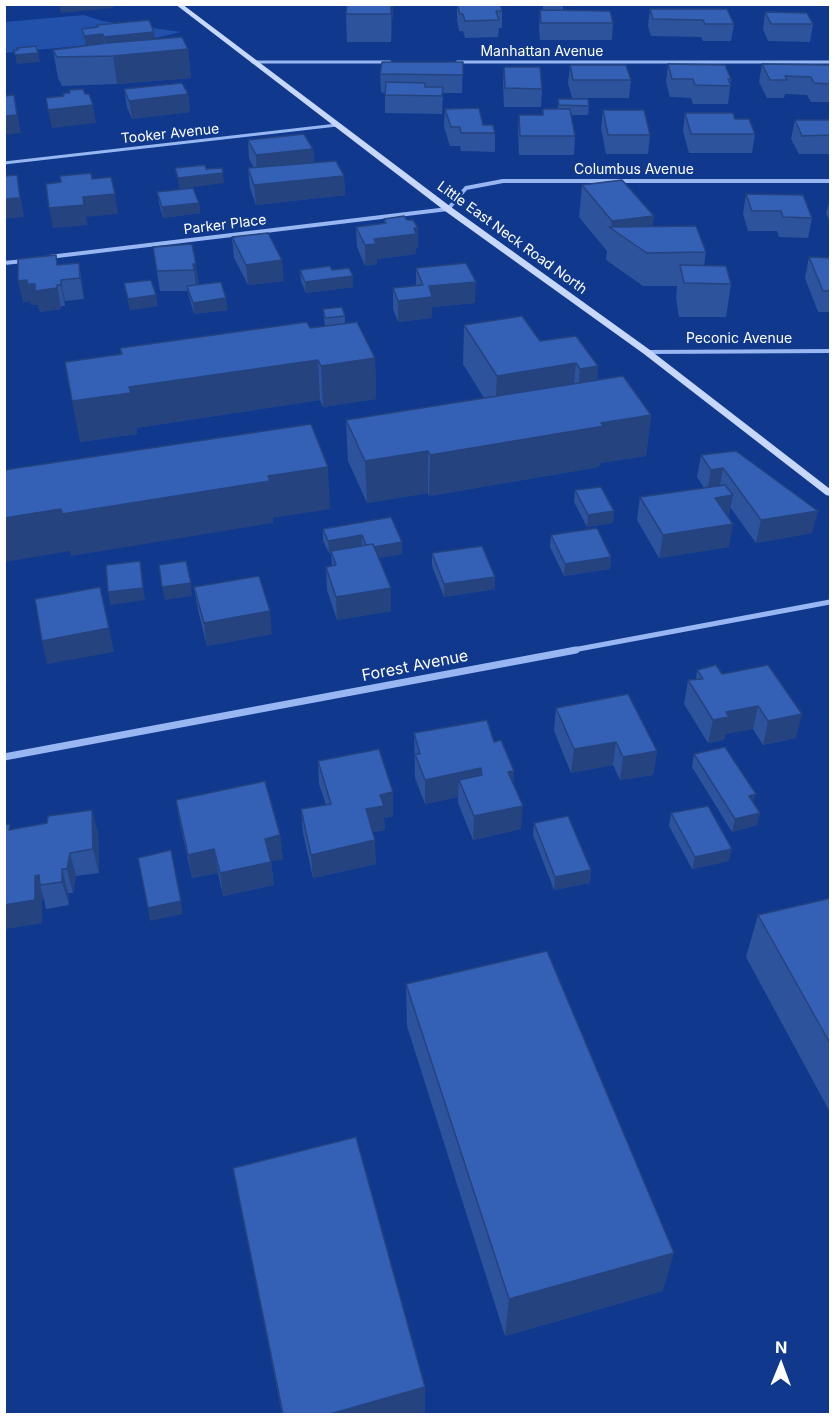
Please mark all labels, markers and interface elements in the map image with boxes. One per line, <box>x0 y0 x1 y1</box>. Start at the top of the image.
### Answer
street label: Manhattan Avenue <box>480 44 604 60</box>
street label: Tooker Avenue <box>120 120 220 148</box>
street label: Columbus Avenue <box>574 162 694 178</box>
street label: Little East Neck Road North <box>434 178 590 298</box>
street label: Parker Place <box>183 212 267 238</box>
street label: Peconic Avenue <box>686 331 792 347</box>
street label: Forest Avenue <box>360 646 470 686</box>
north arrow <box>751 1335 811 1395</box>
text: N <box>775 1337 788 1357</box>

